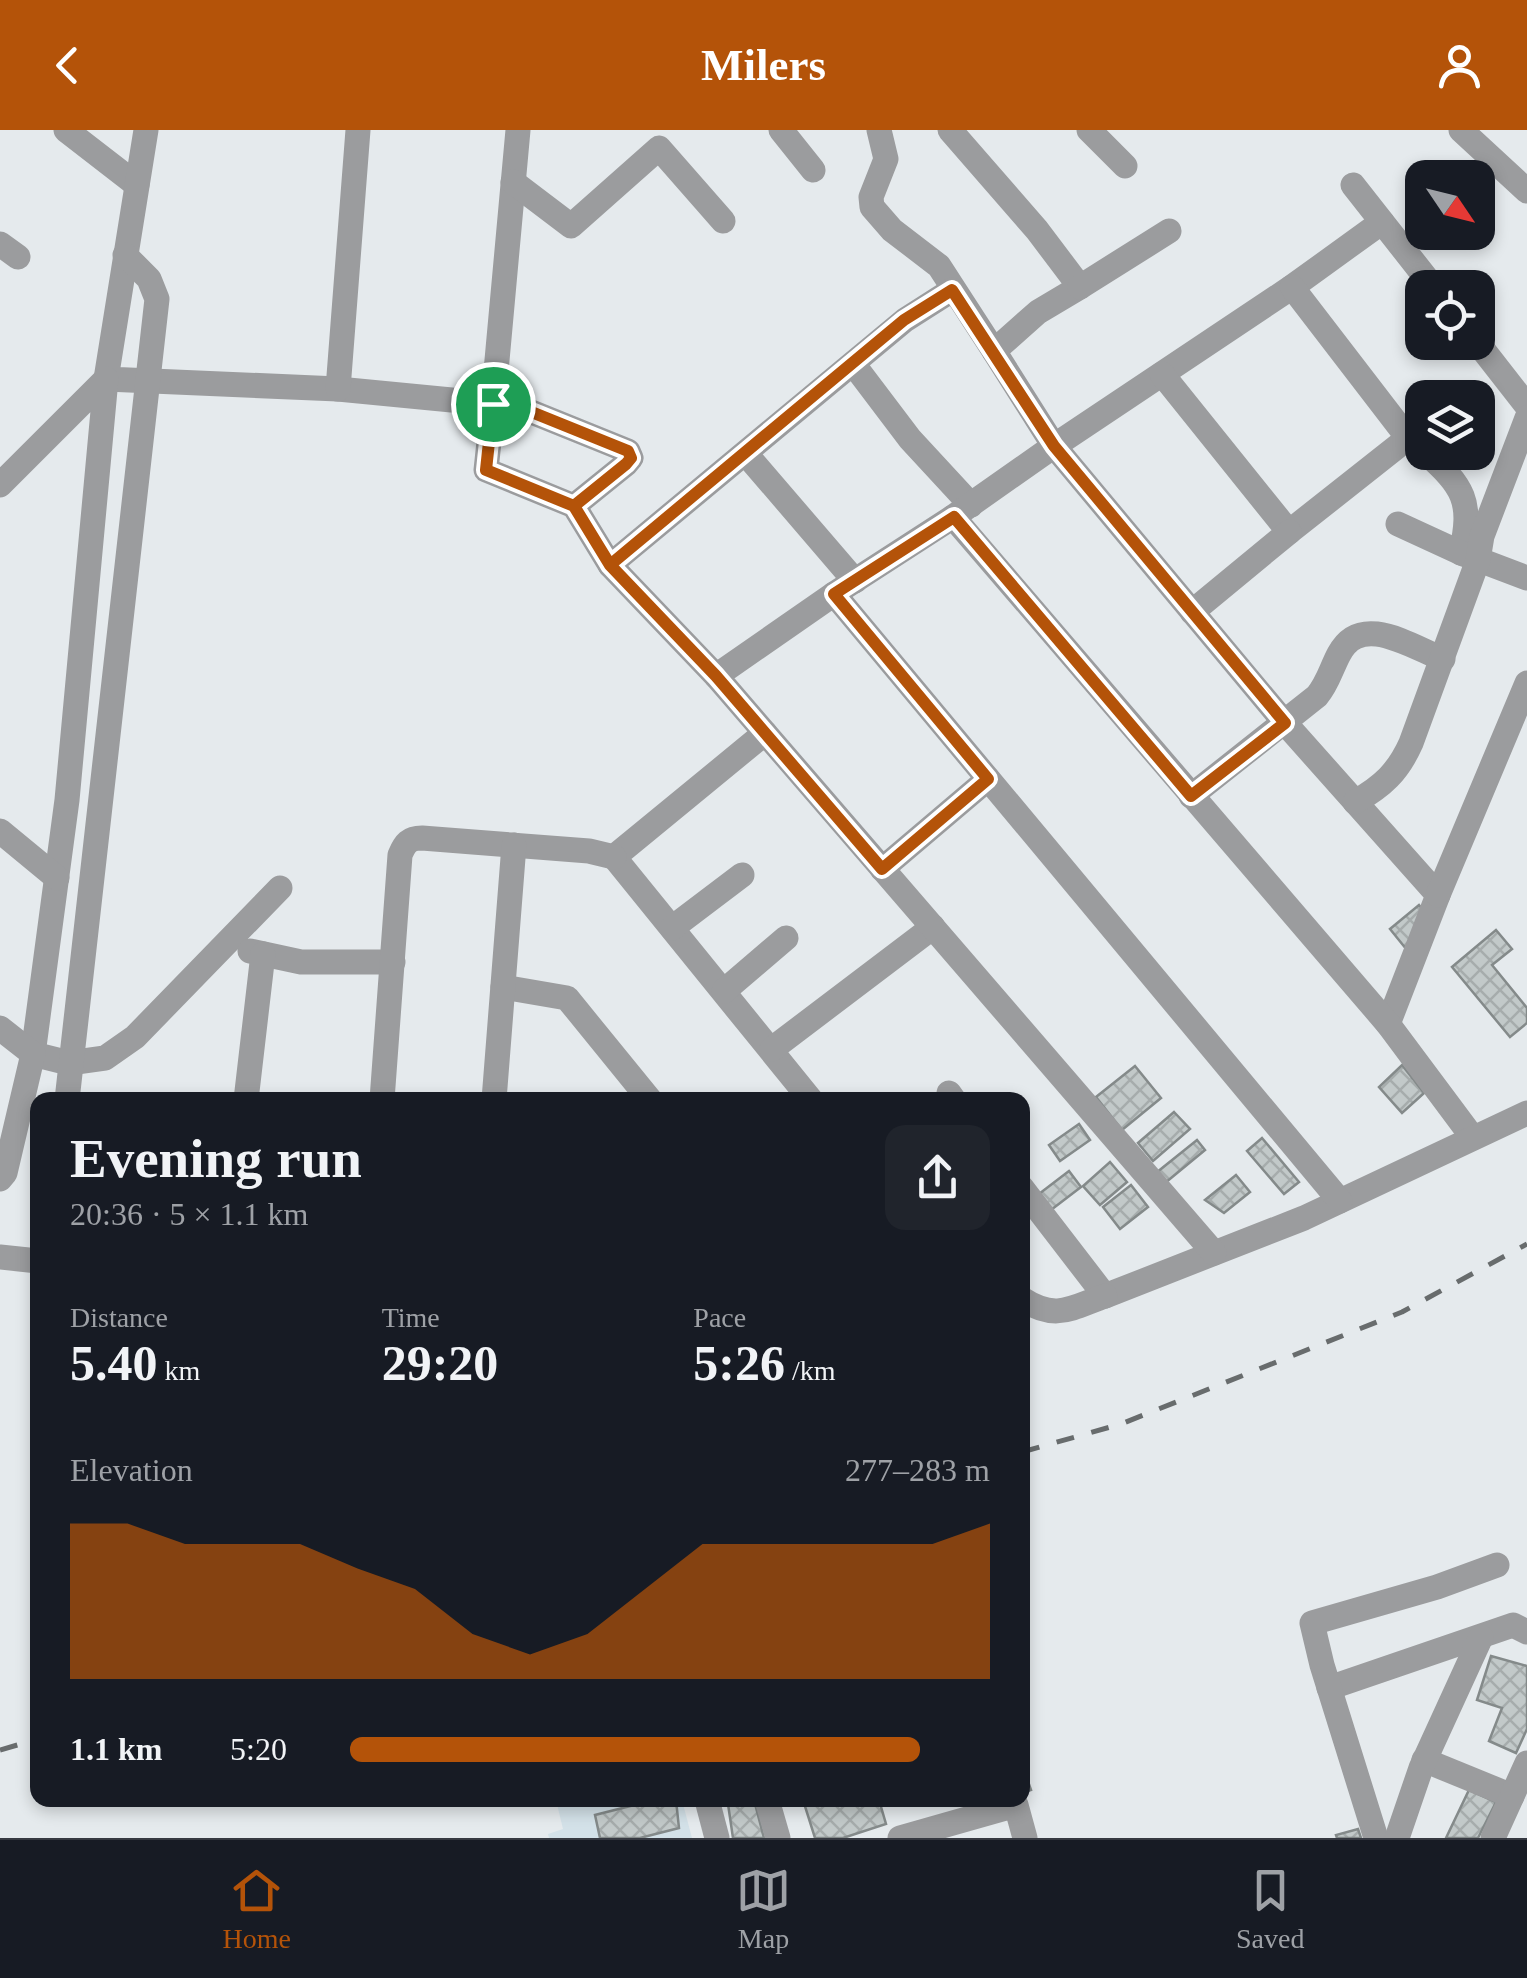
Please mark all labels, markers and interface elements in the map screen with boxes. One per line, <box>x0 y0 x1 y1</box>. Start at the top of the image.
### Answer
icon: back <box>40 38 95 93</box>
icon: person <box>1432 38 1487 93</box>
text: Milers <box>701 40 826 90</box>
north arrow <box>1405 160 1495 250</box>
map controls <box>1405 160 1495 470</box>
button: locate <box>1405 270 1495 360</box>
pin <box>451 362 536 447</box>
icon: arrive <box>466 377 521 432</box>
button: layers <box>1405 380 1495 470</box>
button: share <box>885 1125 990 1230</box>
text: Evening run <box>70 1128 362 1189</box>
text: 20:36 · 5 × 1.1 km <box>70 1196 308 1232</box>
text: Distance <box>70 1302 168 1333</box>
text: Time <box>382 1302 440 1333</box>
text: Pace <box>693 1302 746 1333</box>
text: 5.40 <box>70 1335 158 1391</box>
text: 29:20 <box>382 1335 498 1391</box>
text: 5:26 <box>693 1335 785 1391</box>
text: km <box>158 1355 200 1386</box>
text: /km <box>785 1355 836 1386</box>
text: Elevation <box>70 1452 193 1488</box>
text: 277–283 m <box>845 1452 990 1488</box>
text: 1.1 km <box>70 1731 162 1767</box>
text: 5:20 <box>230 1731 287 1767</box>
tab: Home <box>223 1863 291 1955</box>
tab: Map <box>736 1863 791 1955</box>
tab: Saved <box>1236 1863 1304 1955</box>

